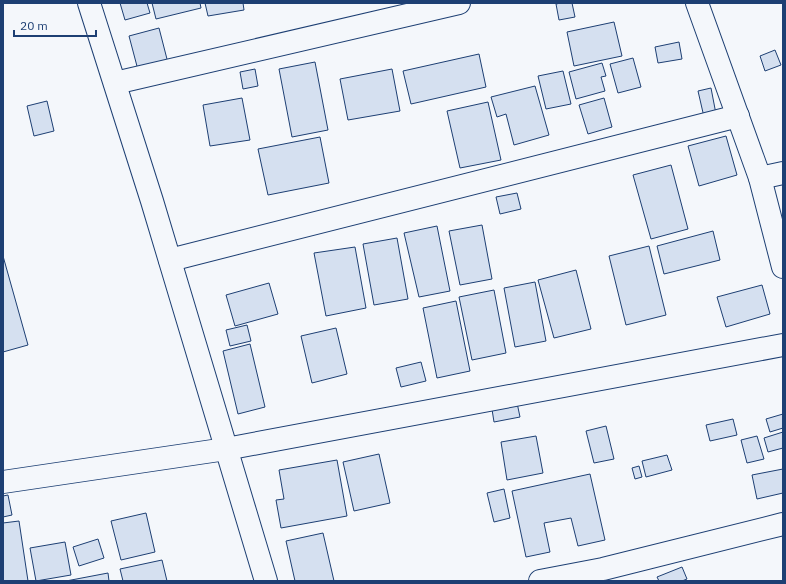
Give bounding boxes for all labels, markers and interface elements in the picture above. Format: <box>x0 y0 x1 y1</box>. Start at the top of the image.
scale bar <box>14 12 96 38</box>
text: 20 m <box>20 18 48 33</box>

